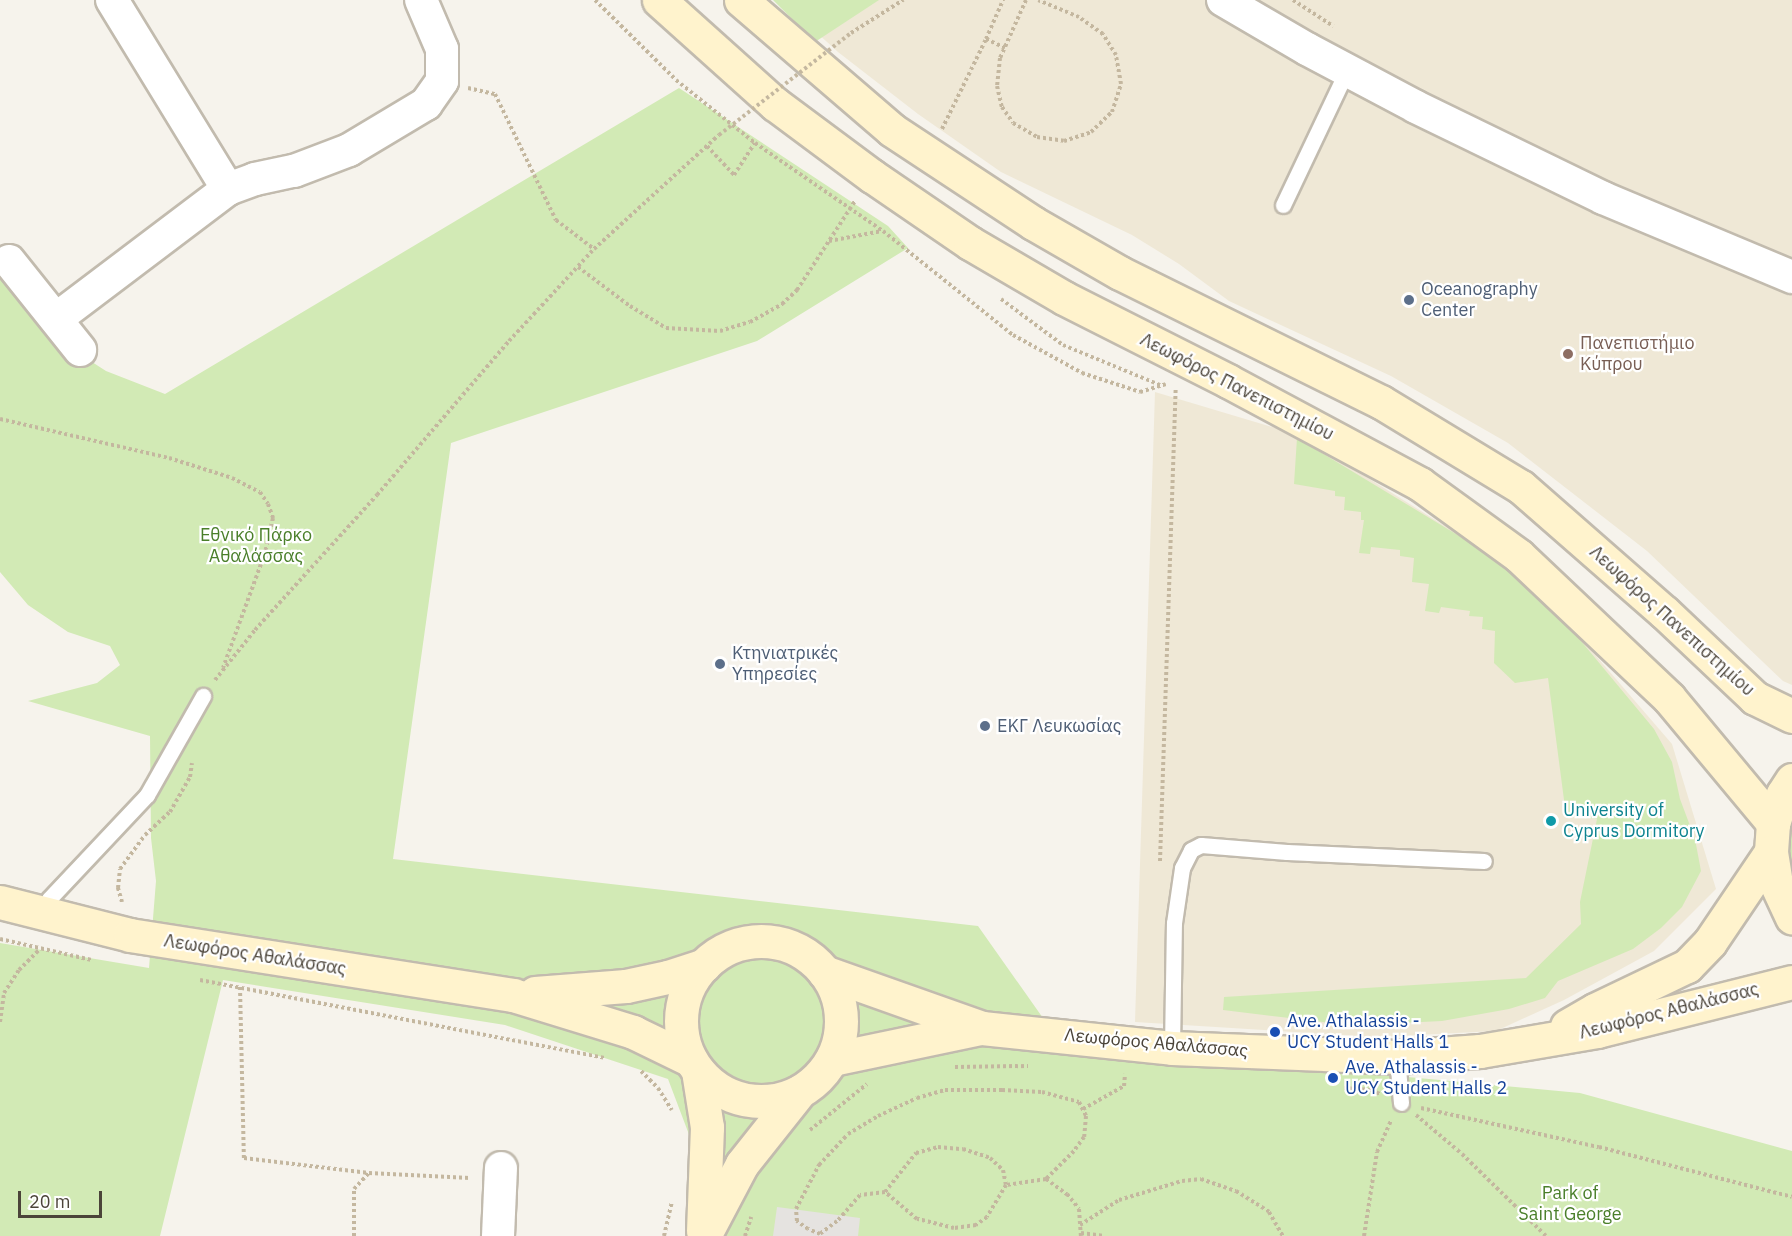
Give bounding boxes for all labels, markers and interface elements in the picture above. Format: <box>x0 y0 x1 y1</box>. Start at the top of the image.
place label: Oceanography Center <box>1421 279 1538 322</box>
marker: Oceanography Center <box>1402 293 1416 307</box>
street label: Λεωφόρος Πανεπιστημίου <box>1137 329 1337 445</box>
place label: Πανεπιστήμιο Κύπρου <box>1580 333 1694 376</box>
marker: Πανεπιστήμιο Κύπρου <box>1561 347 1575 361</box>
park label: Εθνικό Πάρκο Αθαλάσσας <box>200 525 312 568</box>
street label: Λεωφόρος Πανεπιστημίου <box>1585 541 1759 701</box>
place label: Κτηνιατρικές Υπηρεσίες <box>732 643 838 686</box>
marker: Κτηνιατρικές Υπηρεσίες <box>713 657 727 671</box>
place label: ΕΚΓ Λευκωσίας <box>997 715 1121 737</box>
marker: ΕΚΓ Λευκωσίας <box>978 719 992 733</box>
place label: University of Cyprus Dormitory <box>1563 800 1705 842</box>
marker: University of Cyprus Dormitory <box>1544 814 1558 828</box>
street label: Λεωφόρος Αθαλάσσας <box>162 930 348 980</box>
street label: Λεωφόρος Αθαλάσσας <box>1577 978 1761 1044</box>
place label: Ave. Athalassis - UCY Student Halls 1 <box>1287 1011 1449 1054</box>
street label: Λεωφόρος Αθαλάσσας <box>1063 1024 1249 1062</box>
marker: Ave. Athalassis - UCY Student Halls 1 <box>1268 1025 1282 1039</box>
place label: Ave. Athalassis - UCY Student Halls 2 <box>1345 1057 1507 1100</box>
marker: Ave. Athalassis - UCY Student Halls 2 <box>1326 1071 1340 1085</box>
scale bar <box>21 1179 105 1217</box>
park label: Park of Saint George <box>1518 1183 1622 1226</box>
text: 20 m <box>29 1190 71 1213</box>

